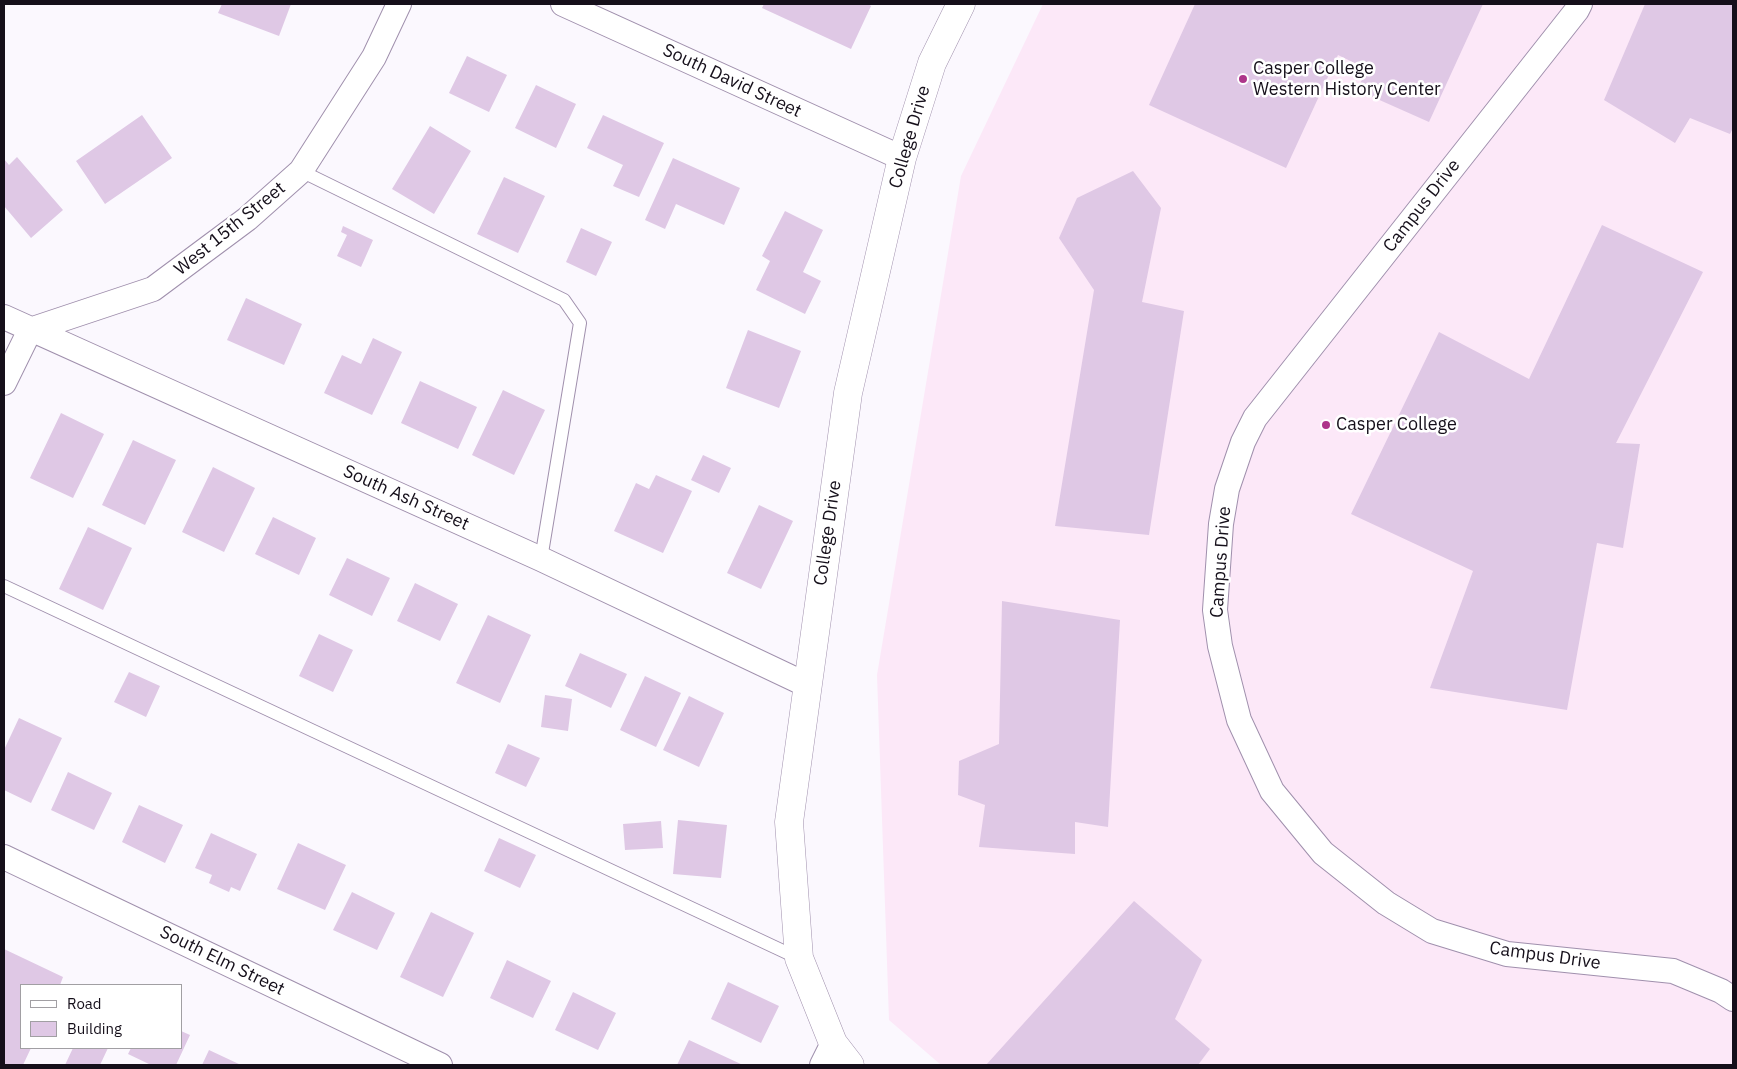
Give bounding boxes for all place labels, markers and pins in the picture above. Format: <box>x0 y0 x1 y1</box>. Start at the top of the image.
place label: Casper College Western History Center <box>1253 58 1441 100</box>
marker: Casper College Western History Center <box>1237 73 1249 85</box>
place label: Casper College <box>1336 414 1457 436</box>
marker: Casper College <box>1320 419 1332 431</box>

